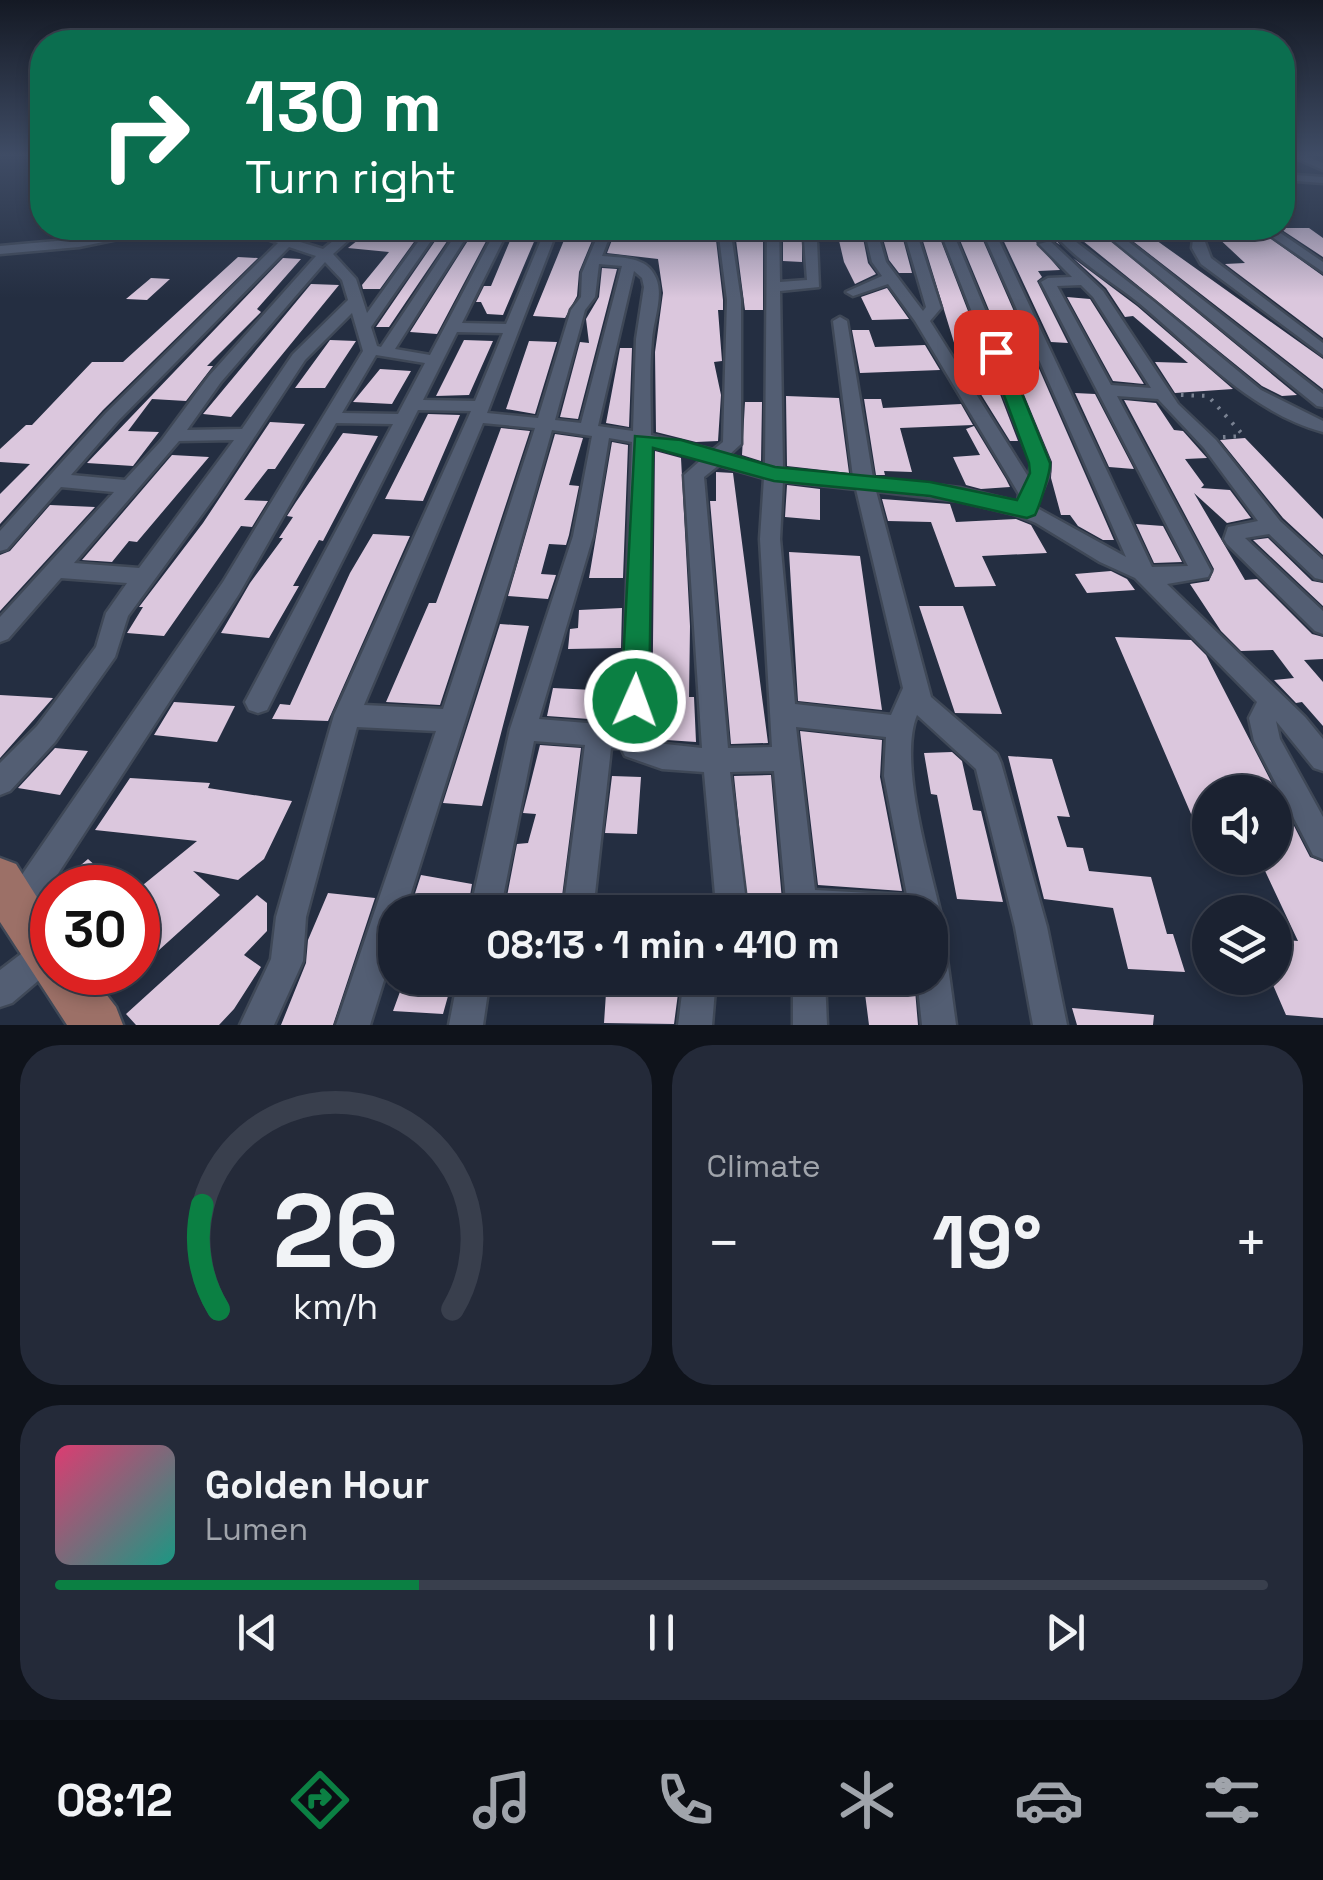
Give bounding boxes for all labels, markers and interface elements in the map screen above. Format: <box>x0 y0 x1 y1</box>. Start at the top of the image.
text: 130 m <box>245 62 442 151</box>
icon: right <box>80 70 210 200</box>
text: Turn right <box>245 149 456 206</box>
pin <box>954 310 1039 395</box>
icon: arrive <box>969 325 1024 380</box>
position arrow <box>583 649 687 753</box>
map controls <box>1192 775 1292 995</box>
button: sound <box>1192 775 1292 875</box>
speed limit sign: 30 <box>30 865 160 995</box>
button: layers <box>1192 895 1292 995</box>
text: 08:13 · 1 min · 410 m <box>486 921 840 969</box>
text: Climate <box>707 1146 821 1186</box>
text: 26 <box>273 1165 399 1297</box>
text: 19° <box>932 1194 1042 1290</box>
text: − <box>707 1208 741 1278</box>
text: + <box>1234 1208 1268 1278</box>
text: km/h <box>293 1284 378 1329</box>
text: Golden Hour <box>205 1461 429 1509</box>
text: Lumen <box>205 1509 308 1549</box>
icon: previous <box>230 1605 285 1660</box>
icon: pause <box>634 1605 689 1660</box>
icon: next <box>1038 1605 1093 1660</box>
icon: directions <box>285 1765 355 1835</box>
icon: music <box>467 1765 537 1835</box>
icon: phone <box>650 1765 720 1835</box>
icon: climate <box>832 1765 902 1835</box>
icon: car <box>1014 1765 1084 1835</box>
icon: filters <box>1197 1765 1267 1835</box>
text: 08:12 <box>56 1772 173 1829</box>

